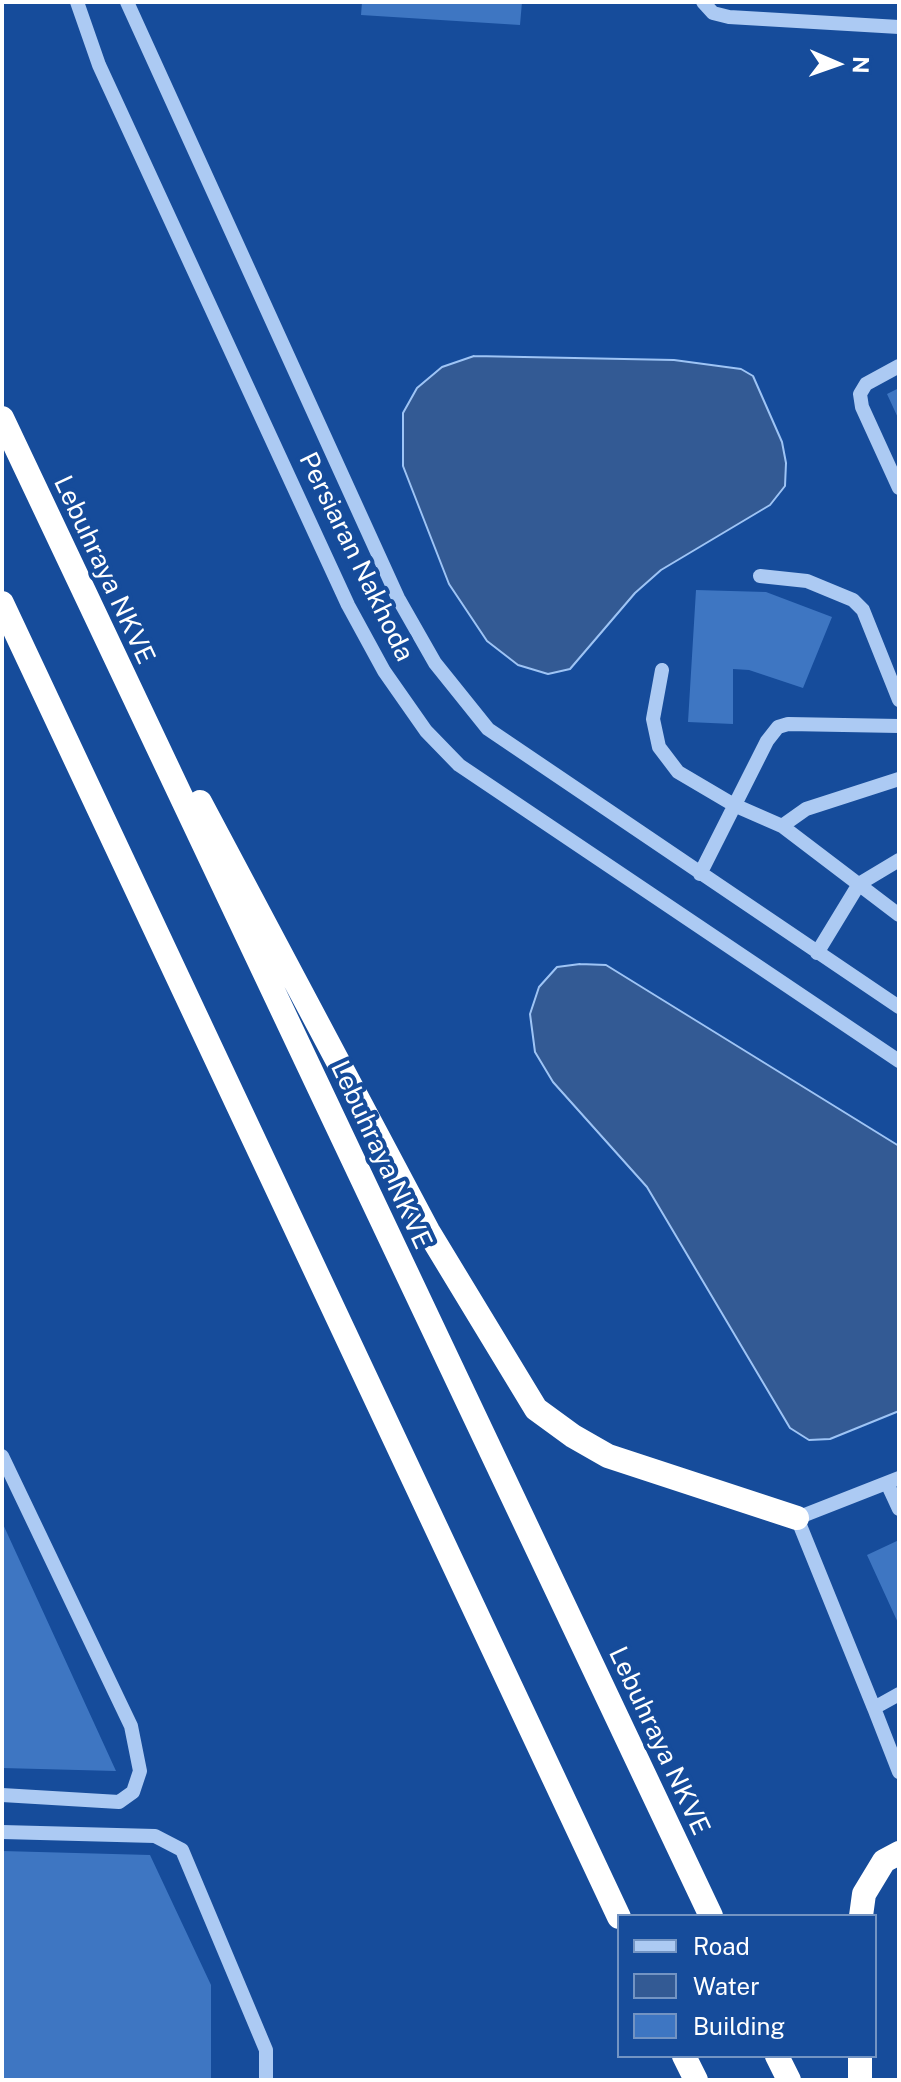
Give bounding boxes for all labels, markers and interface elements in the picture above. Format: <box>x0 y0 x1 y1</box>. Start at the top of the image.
north arrow <box>797 24 877 104</box>
text: N <box>848 56 874 74</box>
street label: Persiaran Nakhoda <box>292 447 420 667</box>
street label: Lebuhraya NKVE <box>47 471 161 669</box>
street label: Lebuhraya NKVE <box>324 1056 438 1254</box>
street label: Lebuhraya NKVE <box>602 1642 716 1840</box>
legend <box>617 1914 877 2058</box>
text: Road <box>693 1932 750 1960</box>
text: Water <box>693 1972 760 2000</box>
text: Building <box>693 2012 785 2040</box>

